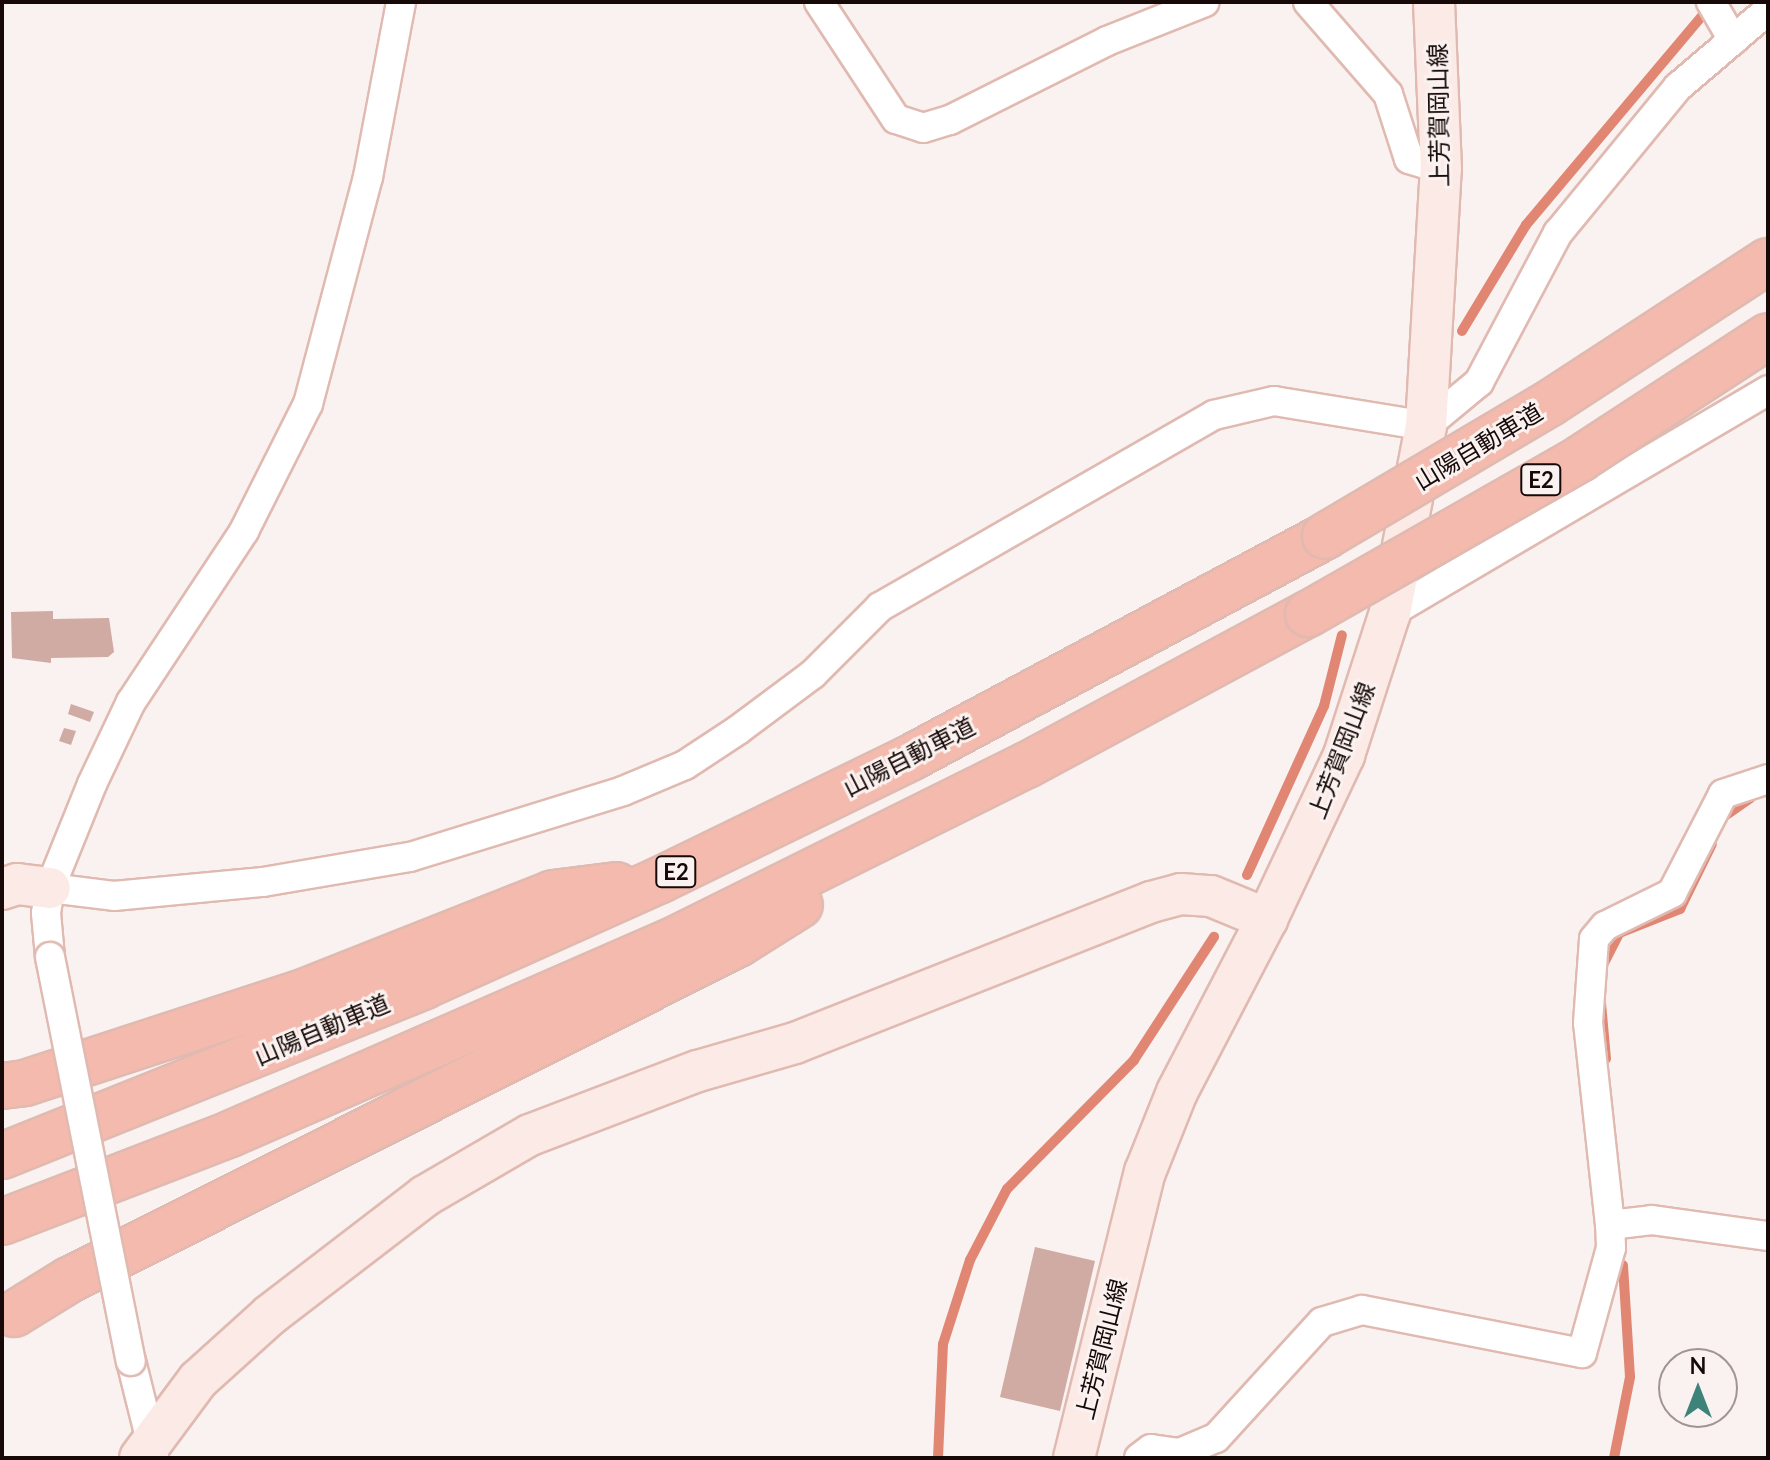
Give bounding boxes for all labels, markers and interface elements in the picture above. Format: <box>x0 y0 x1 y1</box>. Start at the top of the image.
street label: 上芳賀岡山線 <box>1422 43 1454 187</box>
street label: 山陽自動車道 <box>1409 397 1547 495</box>
road number: E2 <box>1519 462 1563 498</box>
street label: 上芳賀岡山線 <box>1302 678 1380 822</box>
street label: 山陽自動車道 <box>838 710 980 802</box>
road number: E2 <box>654 854 698 890</box>
street label: 山陽自動車道 <box>250 988 394 1070</box>
street label: 上芳賀岡山線 <box>1070 1276 1132 1422</box>
north arrow <box>1658 1348 1738 1428</box>
text: N <box>1690 1352 1706 1379</box>

